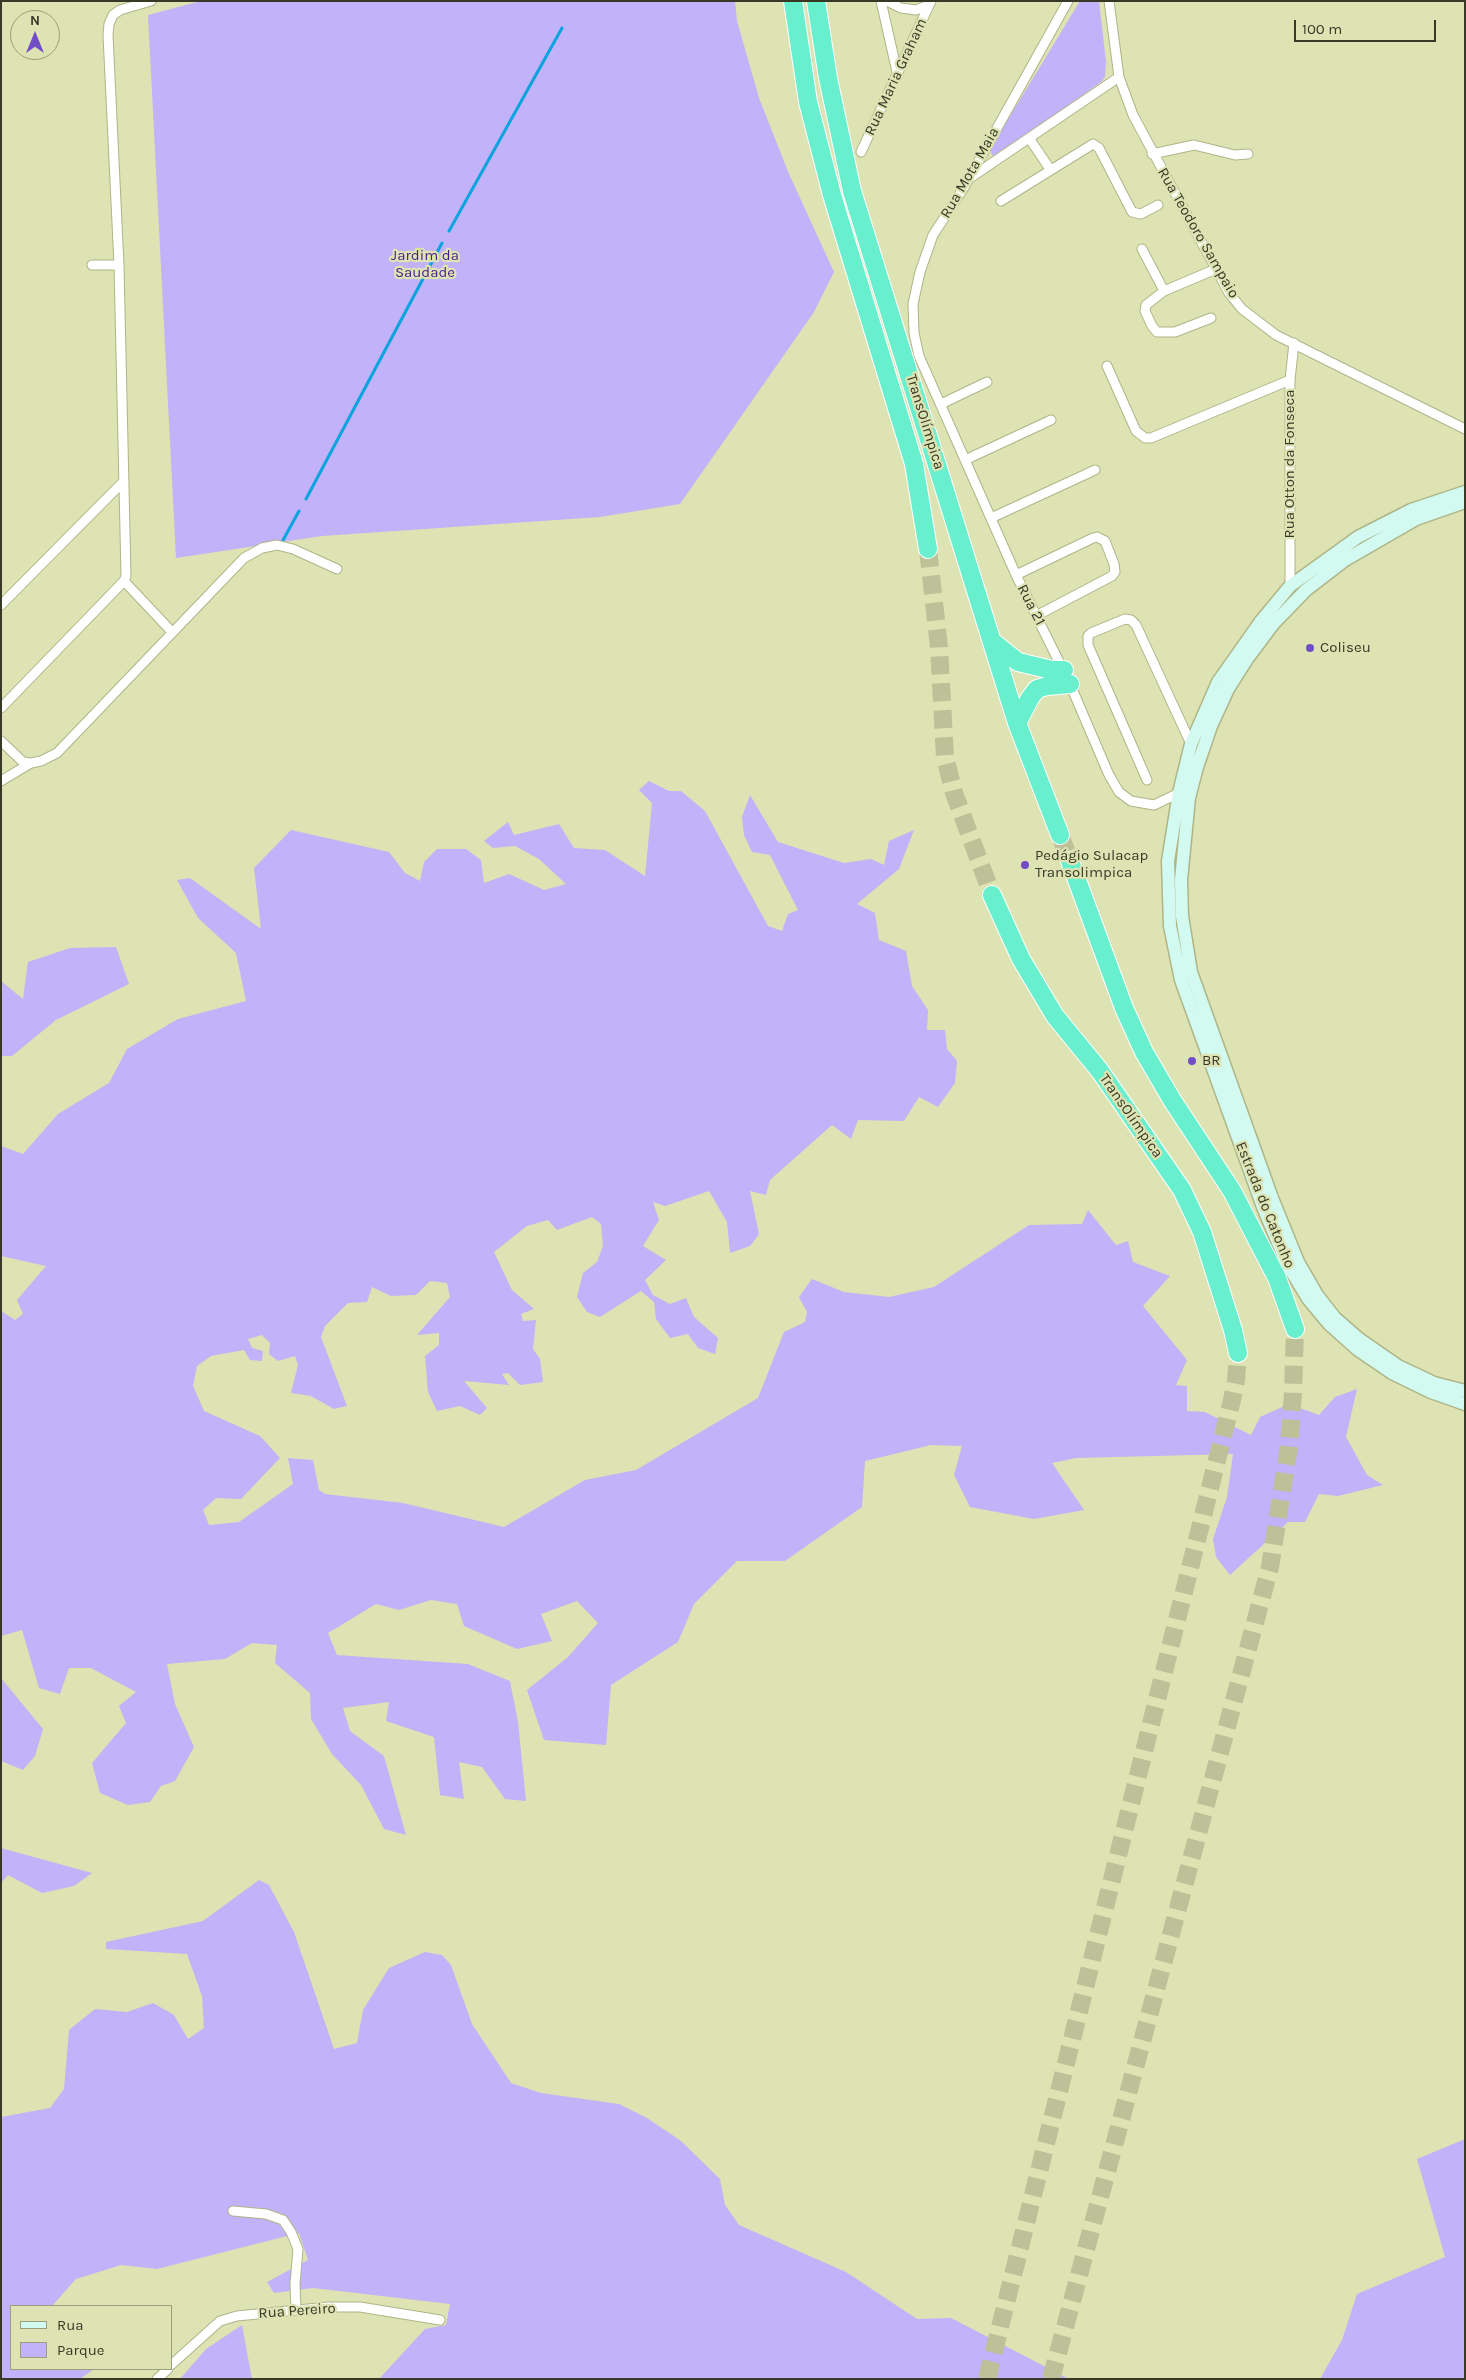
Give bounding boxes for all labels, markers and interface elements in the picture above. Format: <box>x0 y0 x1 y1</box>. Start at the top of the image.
north arrow <box>10 10 60 60</box>
scale bar <box>1296 10 1438 42</box>
text: N <box>30 12 40 29</box>
street label: Rua Maria Graham <box>861 15 931 139</box>
text: 100 m <box>1302 20 1342 38</box>
street label: Rua Mota Maia <box>937 124 1003 222</box>
street label: Rua Teodoro Sampaio <box>1153 165 1243 301</box>
park label: Jardim da Saudade <box>391 247 459 282</box>
street label: TransOlímpica <box>902 372 948 472</box>
street label: Rua Otton da Fonseca <box>1281 390 1299 538</box>
street label: Rua 21 <box>1013 581 1049 629</box>
place label: Coliseu <box>1320 639 1371 657</box>
marker: Coliseu <box>1304 642 1316 654</box>
place label: Pedágio Sulacap Transolimpica <box>1035 847 1148 882</box>
marker: Pedágio Sulacap Transolimpica <box>1019 859 1031 871</box>
place label: BR <box>1202 1052 1221 1070</box>
marker: BR <box>1186 1055 1198 1067</box>
street label: TransOlímpica <box>1095 1070 1167 1162</box>
street label: Estrada do Catonho <box>1231 1139 1299 1271</box>
street label: Rua Pereiro <box>258 2299 336 2323</box>
legend <box>10 2305 172 2370</box>
text: Rua <box>57 2316 84 2334</box>
text: Parque <box>57 2341 105 2359</box>

